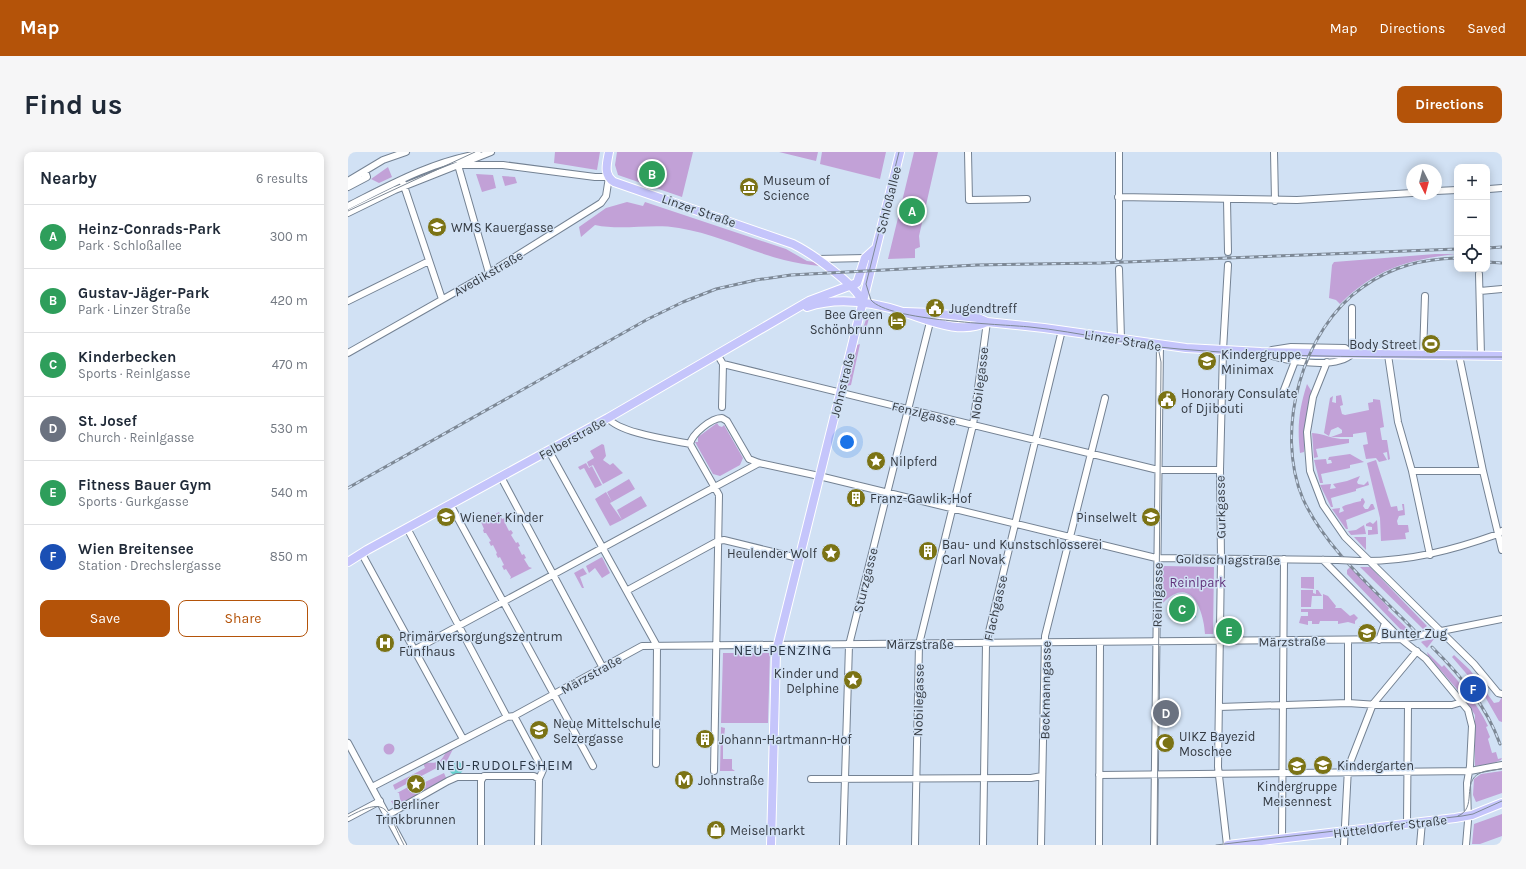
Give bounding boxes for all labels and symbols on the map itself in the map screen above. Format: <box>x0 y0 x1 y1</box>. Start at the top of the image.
pin: B <box>639 159 665 189</box>
north arrow <box>1406 164 1442 200</box>
street label: Schloßallee <box>873 165 904 235</box>
place label: Museum of Science <box>763 173 831 203</box>
museum icon: Museum of Science <box>738 176 760 198</box>
street label: Linzer Straße <box>660 191 738 230</box>
pin: A <box>899 196 925 226</box>
school or university icon: WMS Kauergasse <box>426 216 448 238</box>
place label: WMS Kauergasse <box>451 220 554 235</box>
street label: Avedikstraße <box>451 247 526 299</box>
public building icon: Jugendtreff <box>924 297 946 319</box>
place label: Jugendtreff <box>949 301 1017 316</box>
place label: Bee Green Schönbrunn <box>810 307 883 337</box>
hotel icon: Bee Green Schönbrunn <box>886 310 908 332</box>
street label: Linzer Straße <box>1083 327 1163 354</box>
sports icon: Body Street <box>1420 333 1442 355</box>
place label: Body Street <box>1349 337 1417 352</box>
street label: Nobilegasse <box>968 346 991 420</box>
place label: Kindergruppe Minimax <box>1221 347 1302 377</box>
school or university icon: Kindergruppe Minimax <box>1196 350 1218 372</box>
street label: Johnstraße <box>827 351 858 419</box>
place label: Honorary Consulate of Djibouti <box>1181 386 1298 416</box>
public building icon: Honorary Consulate of Djibouti <box>1156 389 1178 411</box>
street label: Fenzlgasse <box>890 398 958 429</box>
street label: Felberstraße <box>536 414 609 463</box>
your location <box>837 432 857 452</box>
place icon: Nilpferd <box>865 450 887 472</box>
place label: Nilpferd <box>890 454 938 469</box>
street label: Gurkgasse <box>1212 475 1229 539</box>
building icon: Franz-Gawlik-Hof <box>845 487 867 509</box>
place label: Franz-Gawlik-Hof <box>870 491 972 506</box>
school or university icon: Wiener Kinder <box>435 506 457 528</box>
school or university icon: Pinselwelt <box>1140 506 1162 528</box>
place label: Wiener Kinder <box>460 510 543 525</box>
place label: Pinselwelt <box>1076 510 1137 525</box>
place label: Bau- und Kunstschlosserei Carl Novak <box>942 537 1102 567</box>
building icon: Bau- und Kunstschlosserei Carl Novak <box>917 540 939 562</box>
place icon: Heulender Wolf <box>820 542 842 564</box>
place label: Heulender Wolf <box>727 546 818 561</box>
street label: Sturzgasse <box>850 546 881 614</box>
street label: Goldschlagstraße <box>1176 551 1281 568</box>
street label: Reinlgasse <box>1149 562 1166 628</box>
street label: Flachgasse <box>981 573 1010 642</box>
park label: Reinlpark <box>1170 575 1226 590</box>
pin: C <box>1169 594 1195 624</box>
pin: E <box>1216 616 1242 646</box>
school or university icon: Bunter Zug <box>1356 622 1378 644</box>
place label: Bunter Zug <box>1381 626 1448 641</box>
place label: Primärversorgungszentrum Fünfhaus <box>399 629 563 659</box>
hospital icon: Primärversorgungszentrum Fünfhaus <box>374 632 396 654</box>
street label: Märzstraße <box>1258 633 1326 650</box>
street label: Märzstraße <box>886 637 954 652</box>
street label: Beckmanngasse <box>1037 640 1054 739</box>
district label: NEU-PENZING <box>734 642 832 659</box>
street label: Märzstraße <box>558 651 625 697</box>
street label: Nobilegasse <box>910 663 927 737</box>
place label: Kinder und Delphine <box>774 666 839 696</box>
place icon: Kinder und Delphine <box>842 669 864 691</box>
pin: F <box>1460 674 1486 704</box>
pin: D <box>1153 698 1179 728</box>
place label: Neue Mittelschule Selzergasse <box>553 716 661 746</box>
school or university icon: Neue Mittelschule Selzergasse <box>528 719 550 741</box>
building icon: Johann-Hartmann-Hof <box>694 728 716 750</box>
place label: UIKZ Bayezid Moschee <box>1179 729 1256 759</box>
place label: Johann-Hartmann-Hof <box>719 732 852 747</box>
mosque icon: UIKZ Bayezid Moschee <box>1154 732 1176 754</box>
school or university icon: Kindergarten <box>1312 754 1334 776</box>
school or university icon: Kindergruppe Meisennest <box>1286 755 1308 777</box>
district label: NEU-RUDOLFSHEIM <box>436 757 574 774</box>
place label: Kindergarten <box>1337 758 1414 773</box>
metro station icon: Johnstraße <box>673 769 695 791</box>
place icon: Berliner Trinkbrunnen <box>405 773 427 795</box>
place label: Johnstraße <box>698 773 765 788</box>
place label: Kindergruppe Meisennest <box>1257 779 1337 809</box>
place label: Berliner Trinkbrunnen <box>376 797 456 827</box>
street label: Hütteldorfer Straße <box>1332 812 1448 841</box>
shop icon: Meiselmarkt <box>705 819 727 841</box>
place label: Meiselmarkt <box>730 823 805 838</box>

